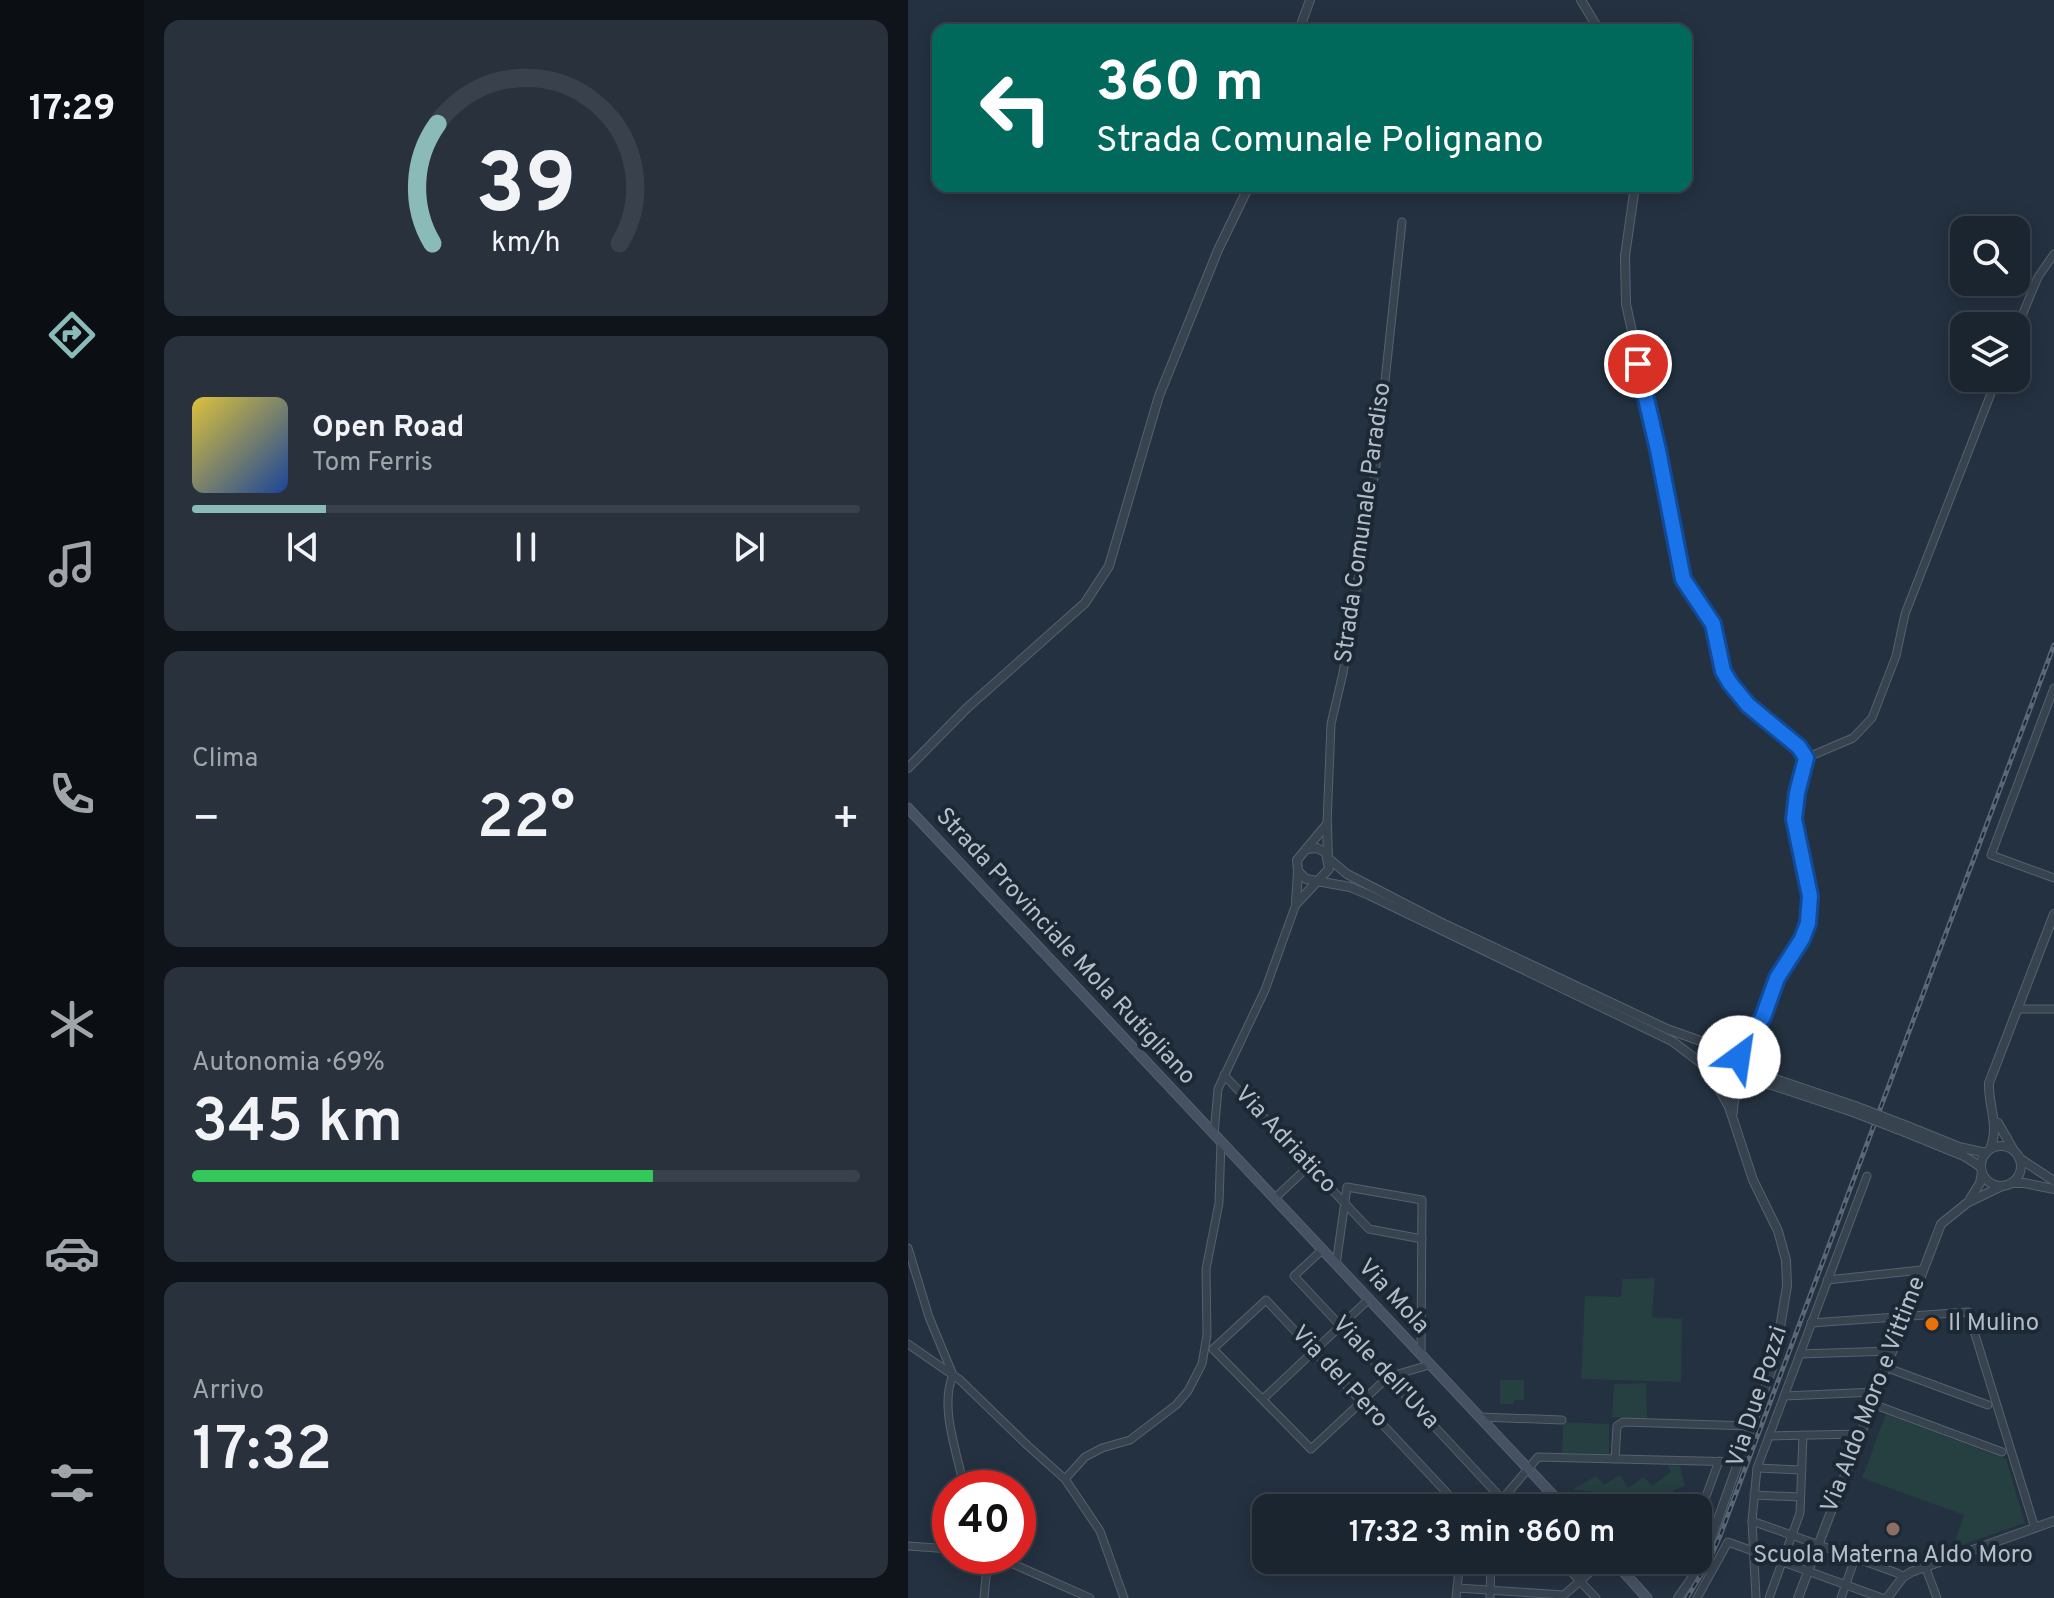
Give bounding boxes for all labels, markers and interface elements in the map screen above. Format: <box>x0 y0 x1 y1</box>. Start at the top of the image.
text: 360 m <box>1096 50 1264 120</box>
icon: left <box>964 56 1068 160</box>
text: 17:29 <box>29 87 115 133</box>
text: Strada Comunale Polignano <box>1096 119 1544 165</box>
text: 39 <box>476 136 576 241</box>
map controls <box>1950 216 2030 392</box>
button: search <box>1950 216 2030 296</box>
text: km/h <box>491 226 561 262</box>
icon: directions <box>44 307 100 363</box>
button: layers <box>1950 312 2030 392</box>
pin <box>1604 330 1672 398</box>
icon: arrive <box>1616 342 1660 386</box>
street label: Strada Comunale Paradiso <box>1329 381 1399 665</box>
text: Open Road <box>312 410 464 447</box>
text: Tom Ferris <box>312 447 433 480</box>
icon: previous <box>281 525 325 569</box>
icon: pause <box>504 525 548 569</box>
icon: next <box>727 525 771 569</box>
icon: music <box>44 536 100 592</box>
text: Clima <box>192 743 258 776</box>
icon: phone <box>44 766 100 822</box>
text: 22° <box>477 783 575 859</box>
text: − <box>192 793 220 849</box>
text: + <box>832 793 860 849</box>
street label: Strada Provinciale Mola Rutigliano <box>929 802 1201 1092</box>
icon: climate <box>44 996 100 1052</box>
position arrow <box>1697 1015 1781 1099</box>
text: Autonomia · 69% <box>192 1047 385 1080</box>
street label: Via Adriatico <box>1227 1080 1343 1200</box>
text: 345 km <box>192 1087 403 1163</box>
icon: car <box>44 1225 100 1281</box>
street label: Via Mola <box>1351 1253 1435 1341</box>
street label: Via Aldo Moro e Vittime <box>1815 1273 1933 1517</box>
place label: Il Mulino <box>1948 1309 2039 1339</box>
street label: Viale dell'Uva <box>1325 1310 1445 1436</box>
marker: Il Mulino <box>1923 1315 1941 1333</box>
street label: Via del Pero <box>1284 1320 1394 1434</box>
street label: Via Due Pozzi <box>1721 1322 1795 1472</box>
text: Arrivo <box>192 1375 264 1408</box>
text: 17:32 <box>192 1415 332 1491</box>
icon: filters <box>44 1455 100 1511</box>
speed limit sign: 40 <box>932 1470 1036 1574</box>
text: 17:32 · 3 min · 860 m <box>1349 1515 1615 1552</box>
marker: Scuola Materna Aldo Moro <box>1884 1520 1902 1538</box>
place label: Scuola Materna Aldo Moro <box>1753 1541 2033 1571</box>

